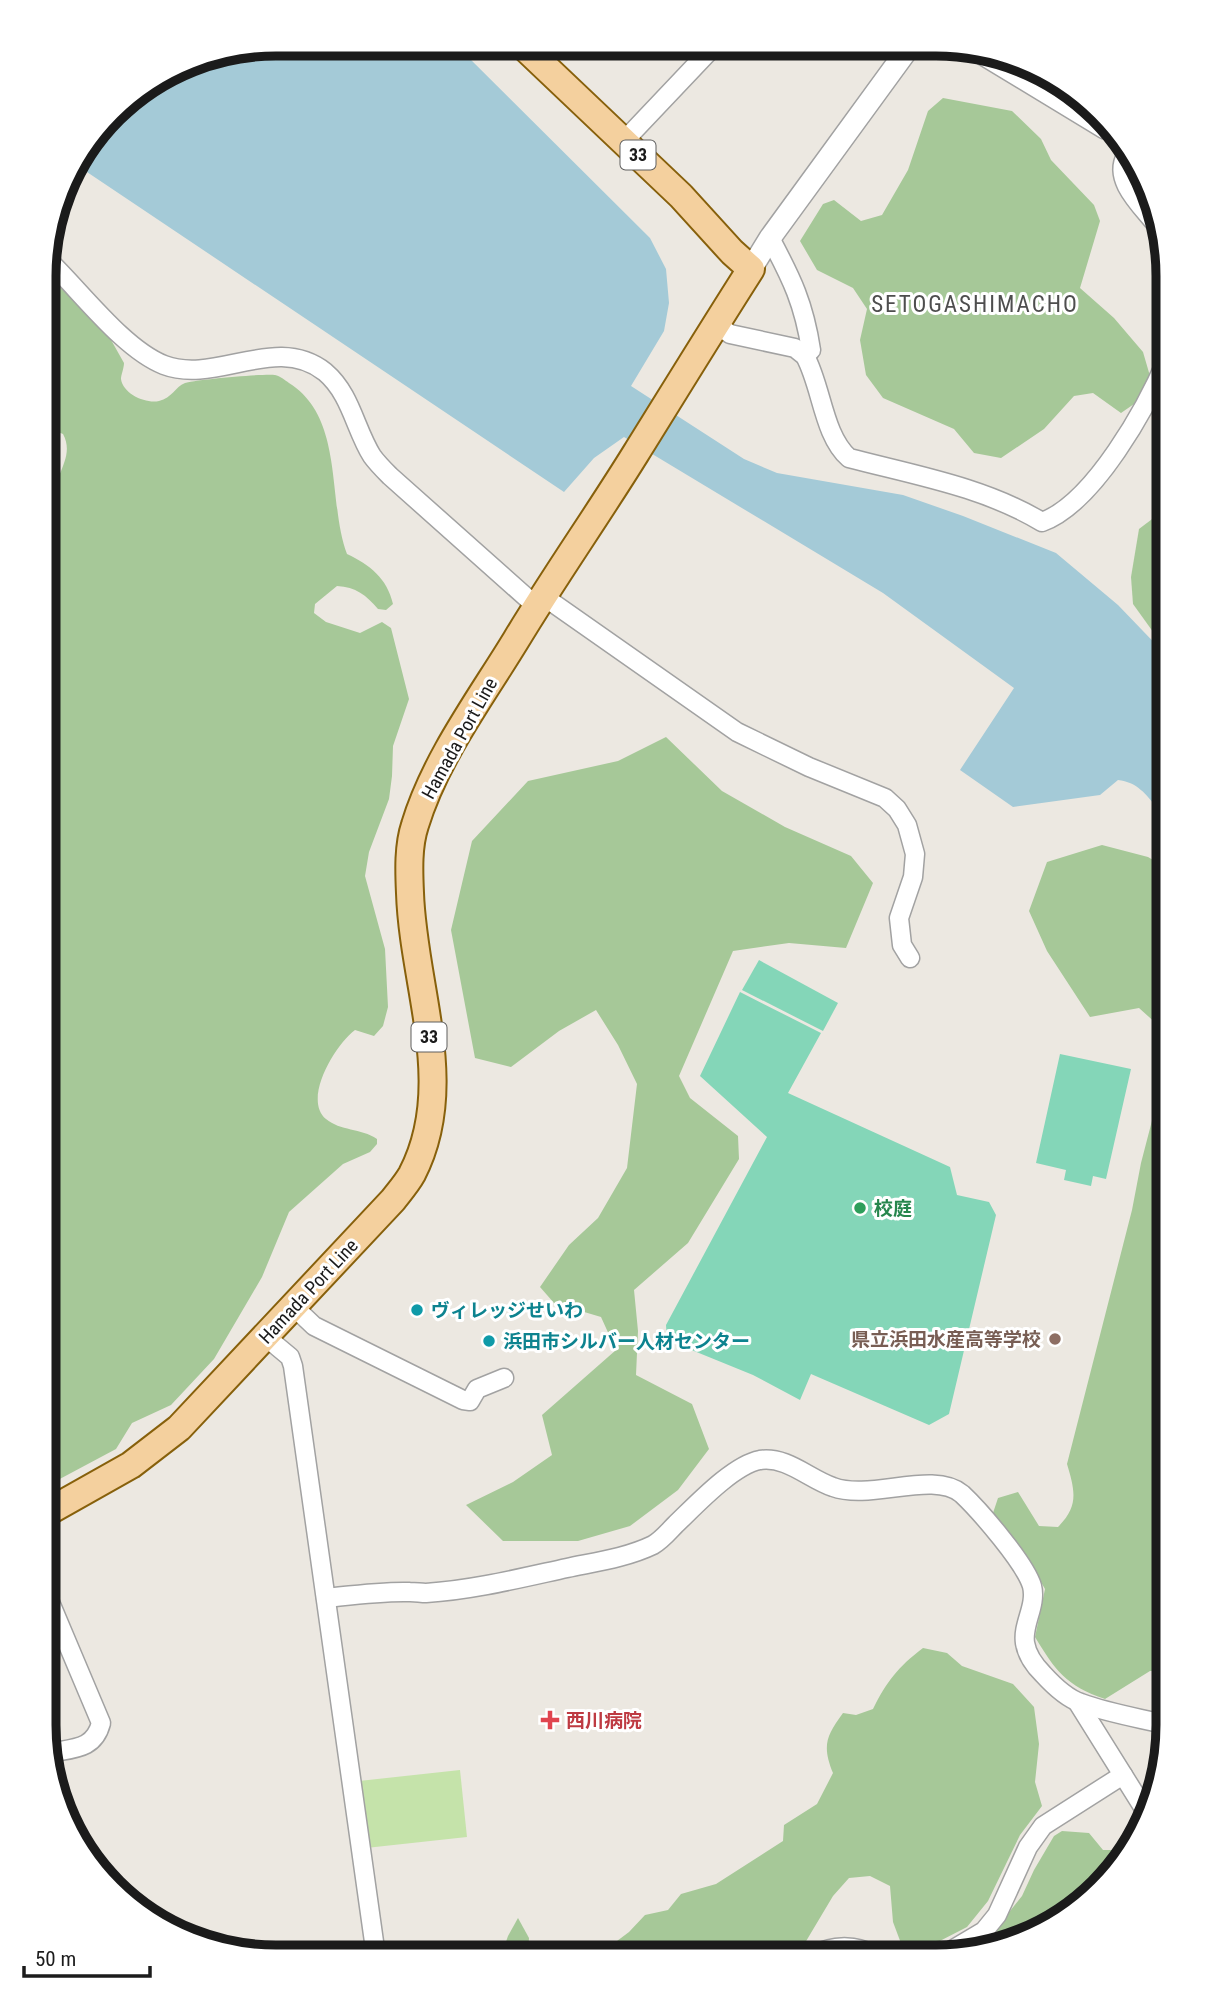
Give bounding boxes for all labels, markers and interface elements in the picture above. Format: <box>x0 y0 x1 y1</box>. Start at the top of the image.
road number: 33 <box>620 140 656 170</box>
district label: SETOGASHIMACHO <box>871 291 1079 318</box>
street label: Hamada Port Line <box>417 674 502 803</box>
road number: 33 <box>412 1022 446 1052</box>
place label: 校庭 <box>874 1197 912 1220</box>
marker: 校庭 <box>852 1200 868 1216</box>
street label: Hamada Port Line <box>254 1234 363 1349</box>
place label: ヴィレッジせいわ <box>431 1299 583 1322</box>
marker: ヴィレッジせいわ <box>409 1302 425 1318</box>
place label: 県立浜田水産高等学校 <box>851 1328 1041 1351</box>
place label: 浜田市シルバー人材センター <box>503 1330 750 1353</box>
marker: 県立浜田水産高等学校 <box>1047 1331 1063 1347</box>
marker: 浜田市シルバー人材センター <box>481 1333 497 1349</box>
place label: 西川病院 <box>566 1709 642 1732</box>
marker: 西川病院 <box>540 1710 560 1730</box>
scale bar <box>24 1934 150 1978</box>
text: 50 m <box>35 1947 76 1971</box>

